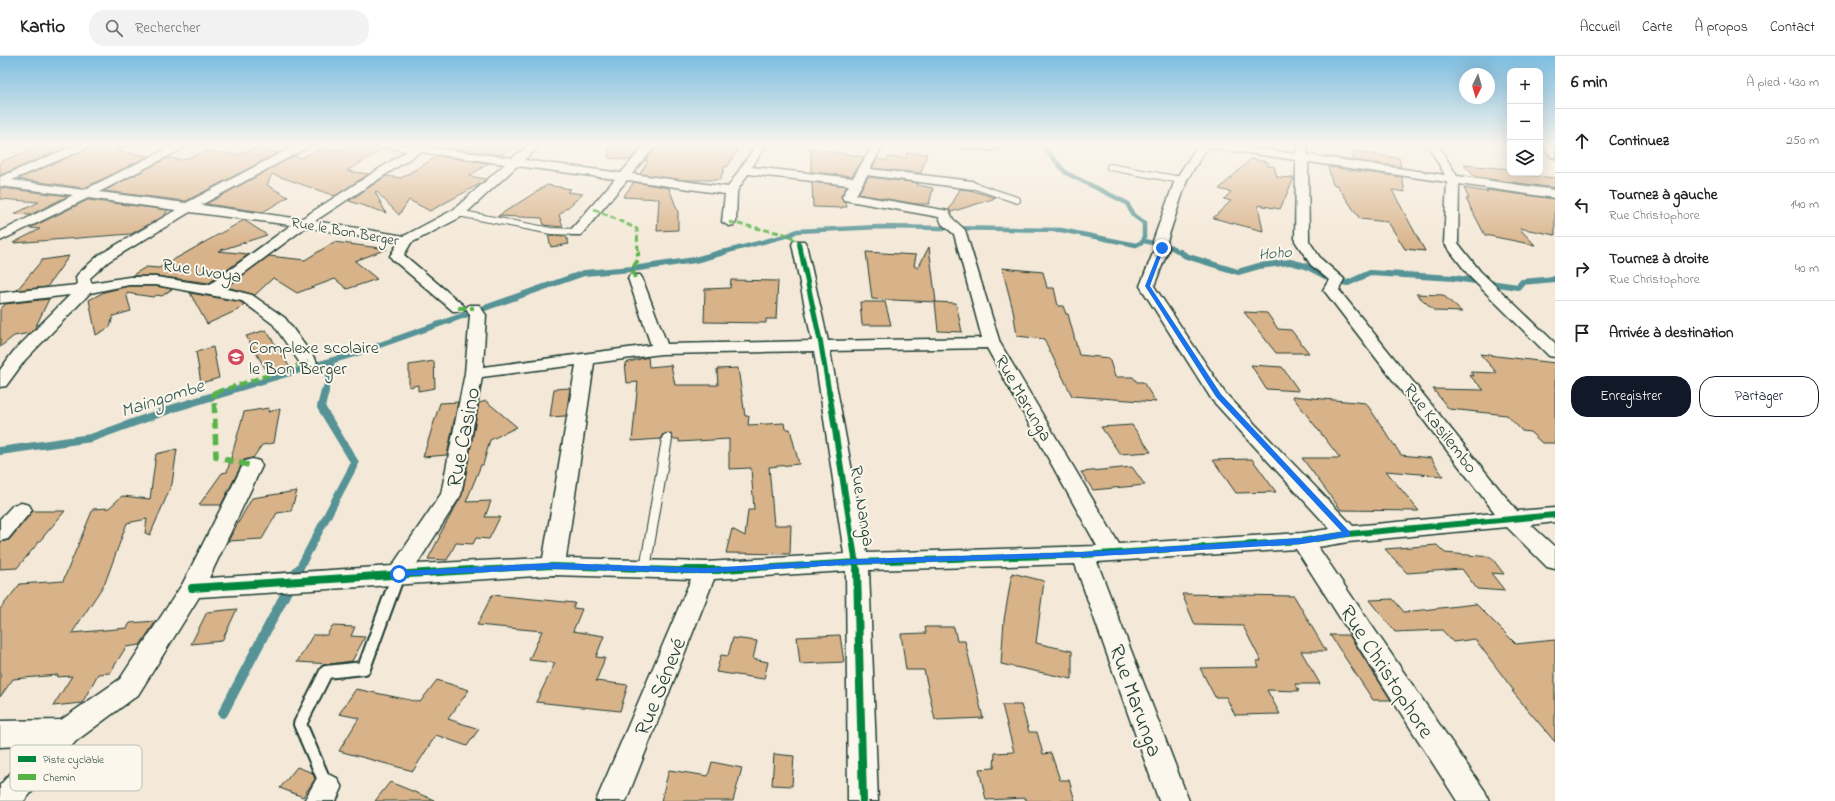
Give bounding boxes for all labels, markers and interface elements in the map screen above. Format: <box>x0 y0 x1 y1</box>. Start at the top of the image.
search box <box>89 10 369 46</box>
text: Kartio <box>20 14 65 41</box>
icon: search <box>103 17 125 39</box>
text: Rechercher <box>135 17 200 39</box>
text: Accueil <box>1580 17 1620 38</box>
text: Carte <box>1642 17 1673 38</box>
text: À propos <box>1695 17 1748 38</box>
text: Contact <box>1770 17 1815 38</box>
north arrow <box>1459 68 1495 104</box>
map controls <box>1507 68 1543 176</box>
button: + <box>1507 68 1543 104</box>
text: 6 min <box>1571 70 1607 95</box>
text: À pied · 430 m <box>1746 73 1819 92</box>
button: − <box>1507 104 1543 140</box>
icon: ahead <box>1571 130 1593 152</box>
text: Continuez <box>1609 130 1669 152</box>
text: 250 m <box>1786 131 1819 150</box>
button: layers <box>1507 140 1543 176</box>
text: Tournez à gauche <box>1609 184 1717 206</box>
icon: left <box>1571 194 1593 216</box>
text: 140 m <box>1791 195 1819 214</box>
text: Rue Christophore <box>1609 206 1700 225</box>
street label: Rue le Bon Berger <box>289 212 401 253</box>
route end <box>1153 239 1171 257</box>
water label: Hoho <box>1258 241 1293 267</box>
text: Tournez à droite <box>1609 248 1709 270</box>
street label: Rue Uvoya <box>160 253 243 291</box>
icon: right <box>1571 258 1593 280</box>
text: 40 m <box>1795 259 1819 278</box>
text: Rue Christophore <box>1609 270 1700 289</box>
icon: arrive <box>1571 322 1593 344</box>
text: Arrivée à destination <box>1609 322 1734 344</box>
place label: Complexe scolaire le Bon Berger <box>249 336 380 384</box>
school or university icon: Complexe scolaire le Bon Berger <box>226 347 246 367</box>
street label: Rue Marunga <box>986 351 1058 448</box>
water label: Maingombe <box>118 373 210 427</box>
button: Enregistrer <box>1571 376 1691 417</box>
button: Partager <box>1699 376 1819 417</box>
street label: Rue Kasilembo <box>1396 379 1483 480</box>
street label: Rue Casino <box>440 385 490 490</box>
street label: Rue Nanga <box>841 464 880 549</box>
route start <box>390 565 408 583</box>
street label: Rue Christophore <box>1330 600 1441 746</box>
street label: Rue Sénevé <box>628 633 696 741</box>
street label: Rue Marunga <box>1098 640 1169 762</box>
legend <box>10 745 142 791</box>
text: Piste cyclable <box>43 752 104 769</box>
text: Chemin <box>43 770 75 786</box>

